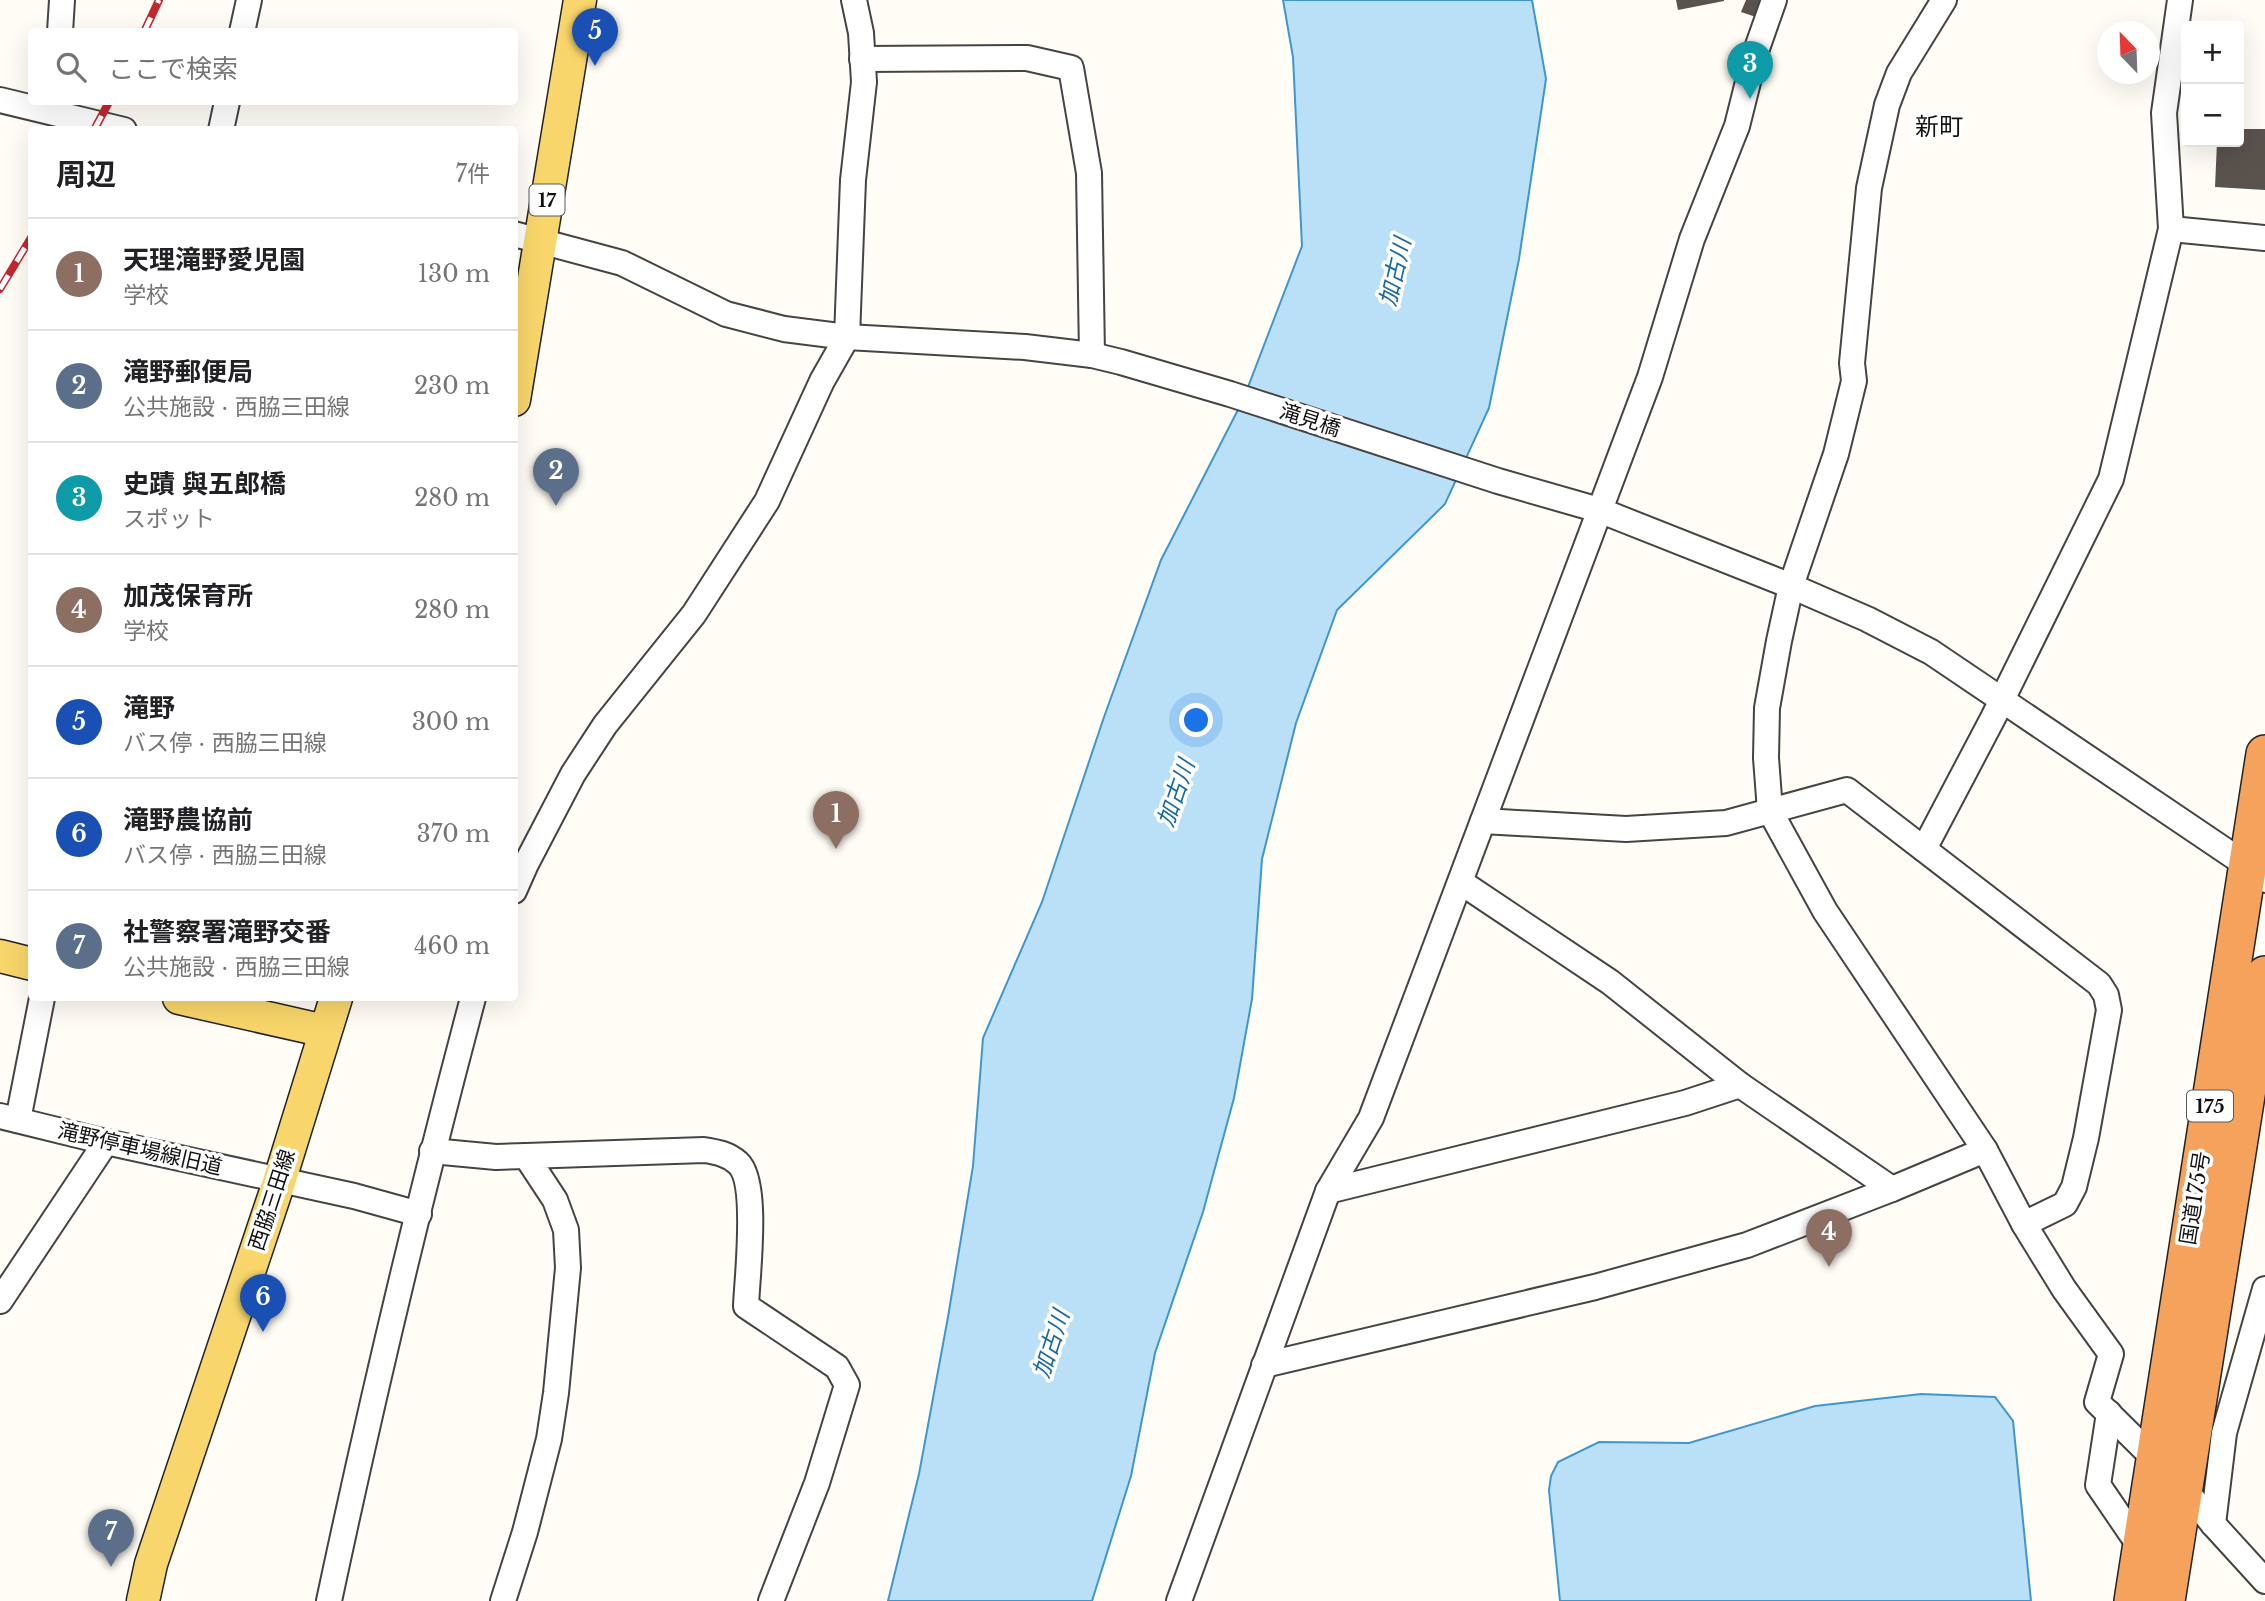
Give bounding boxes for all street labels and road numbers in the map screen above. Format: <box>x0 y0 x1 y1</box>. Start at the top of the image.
road number: 17 <box>530 184 564 216</box>
street label: 滝見橋 <box>1276 398 1344 442</box>
road number: 175 <box>2187 1090 2233 1122</box>
street label: 滝野停車場線旧道 <box>55 1117 225 1181</box>
street label: 西脇三田線 <box>243 1146 301 1254</box>
street label: 国道175号 <box>2175 1149 2215 1247</box>

